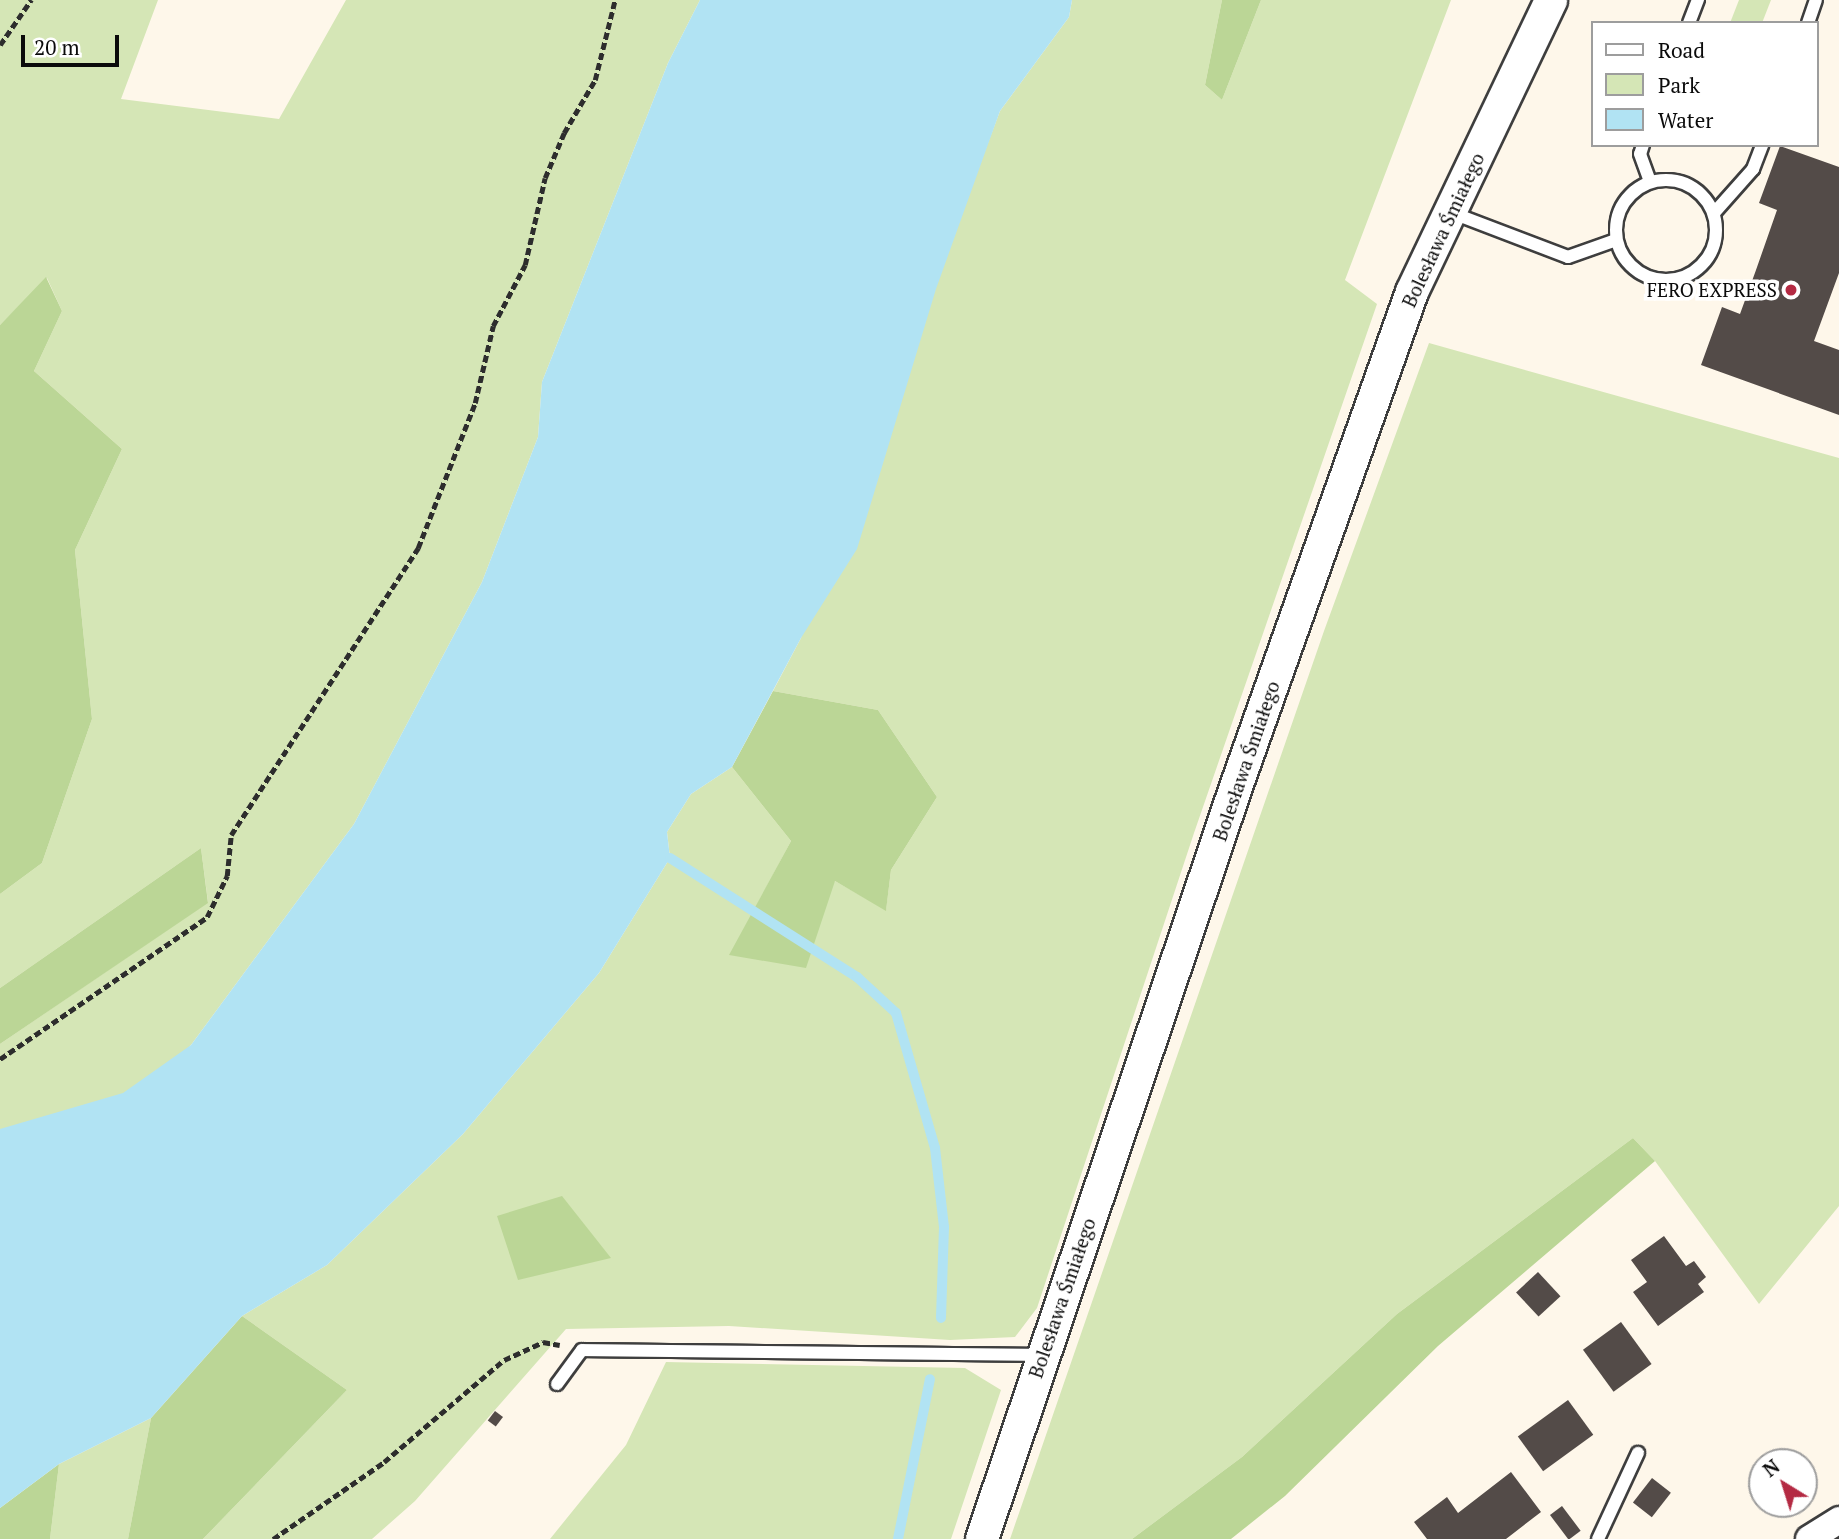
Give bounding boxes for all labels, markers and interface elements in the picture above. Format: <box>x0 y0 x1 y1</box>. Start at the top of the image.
scale bar <box>24 21 122 65</box>
legend <box>1590 21 1818 147</box>
text: 20 m <box>34 33 80 61</box>
text: Road <box>1658 36 1705 64</box>
text: Park <box>1658 71 1700 99</box>
text: Water <box>1658 106 1713 134</box>
street label: Bolesława Śmiałego <box>1397 149 1489 311</box>
place label: FERO EXPRESS <box>1647 279 1777 301</box>
marker: FERO EXPRESS <box>1783 282 1799 298</box>
street label: Bolesława Śmiałego <box>1208 678 1284 844</box>
street label: Bolesława Śmiałego <box>1024 1215 1100 1381</box>
north arrow <box>1748 1448 1818 1518</box>
text: N <box>1758 1453 1784 1482</box>

